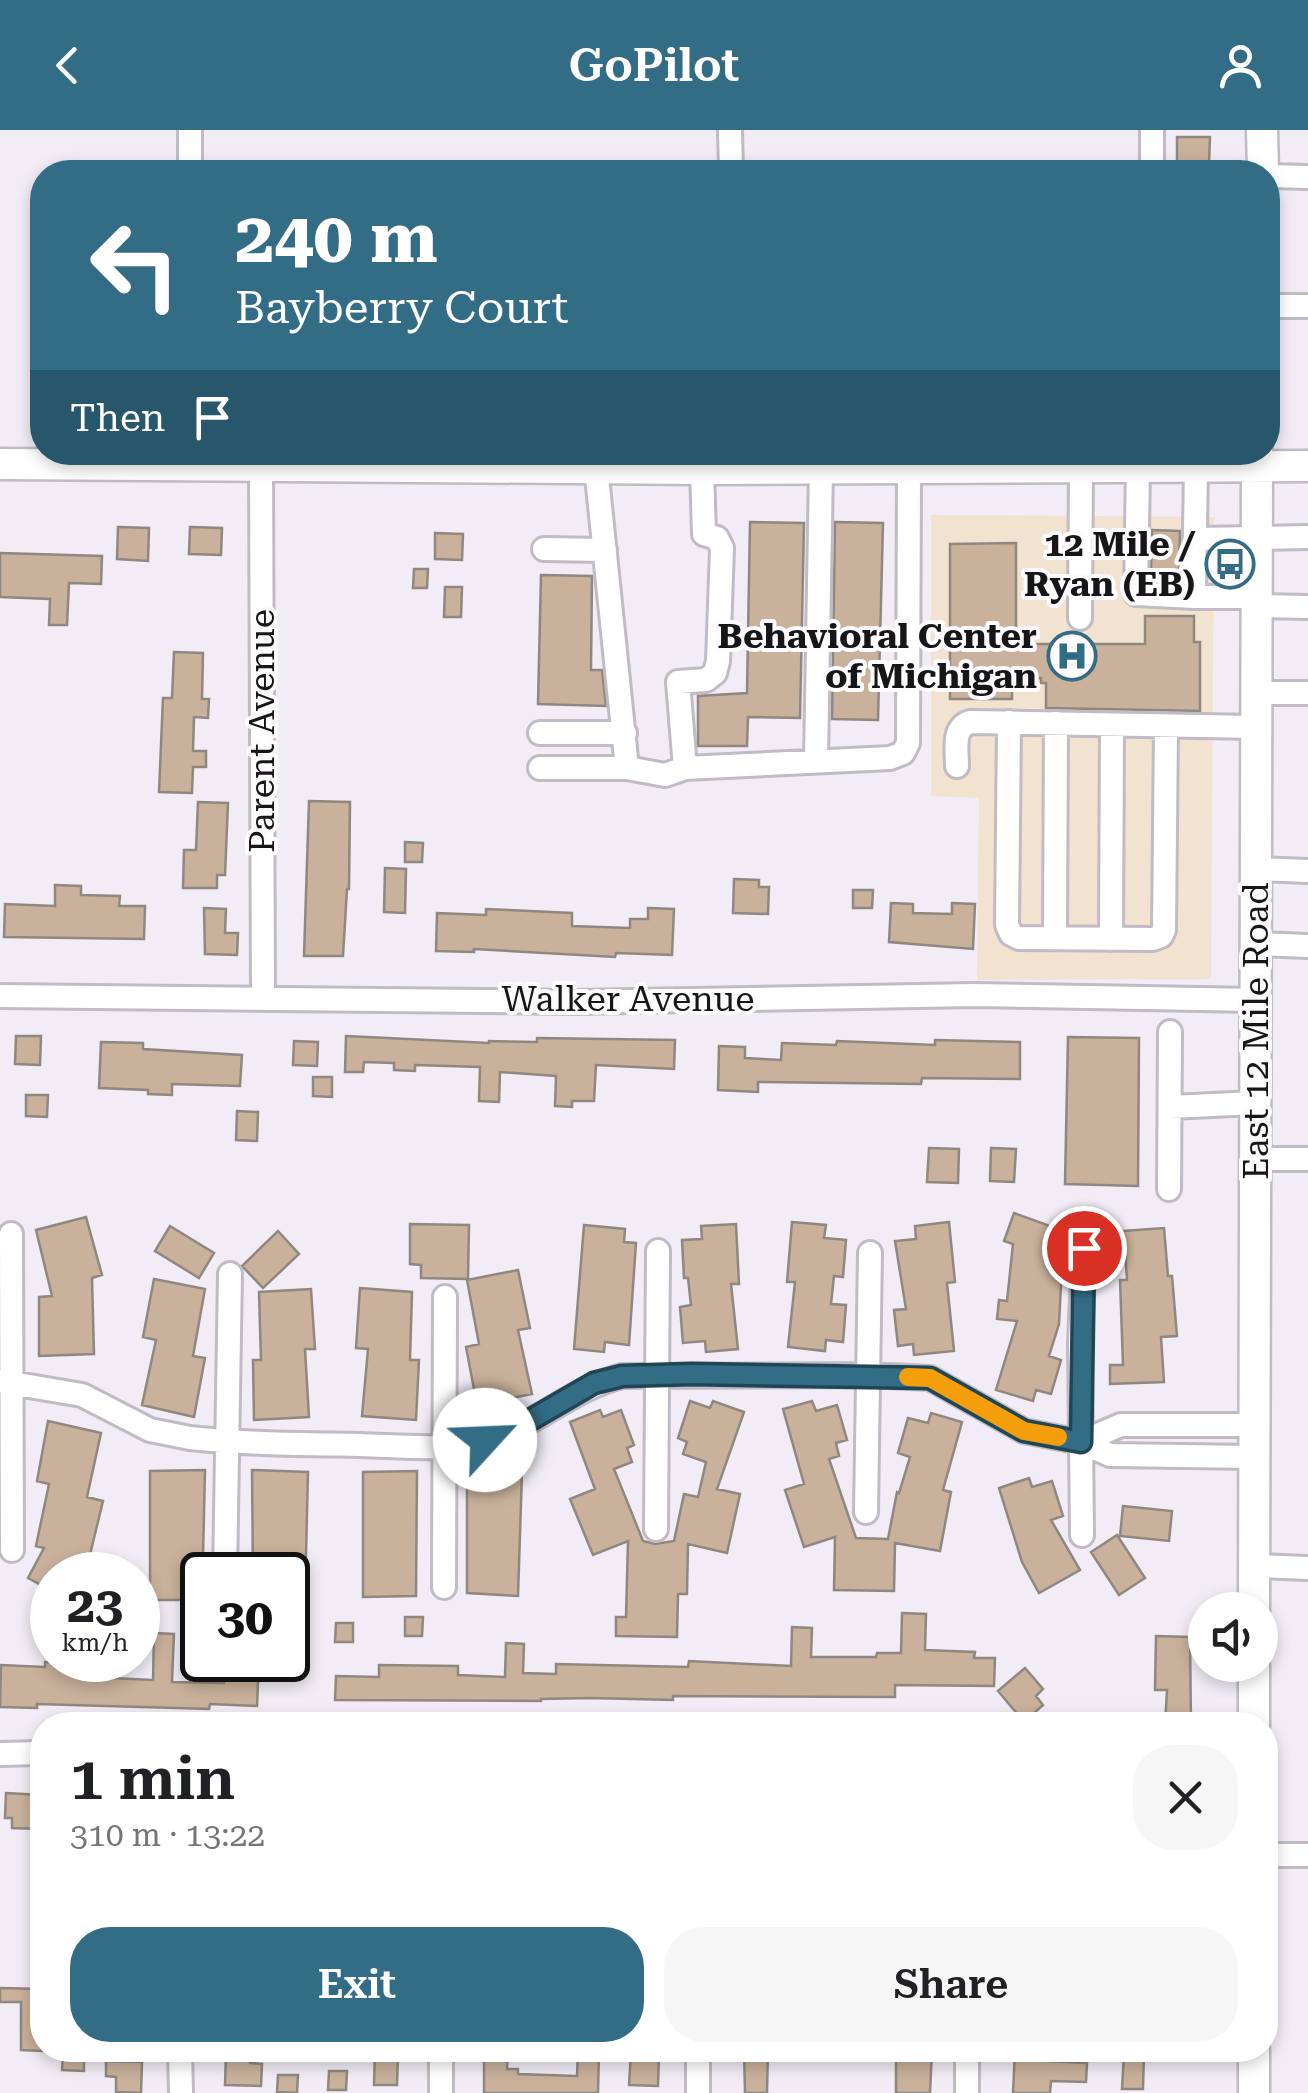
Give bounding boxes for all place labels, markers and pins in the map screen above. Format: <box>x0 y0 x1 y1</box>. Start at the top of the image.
place label: 12 Mile / Ryan (EB) <box>1024 524 1196 605</box>
bus stop icon: 12 Mile / Ryan (EB) <box>1204 538 1256 590</box>
place label: Behavioral Center of Michigan <box>717 616 1037 697</box>
hospital icon: Behavioral Center of Michigan <box>1046 630 1098 682</box>
pin <box>1042 1206 1127 1291</box>

